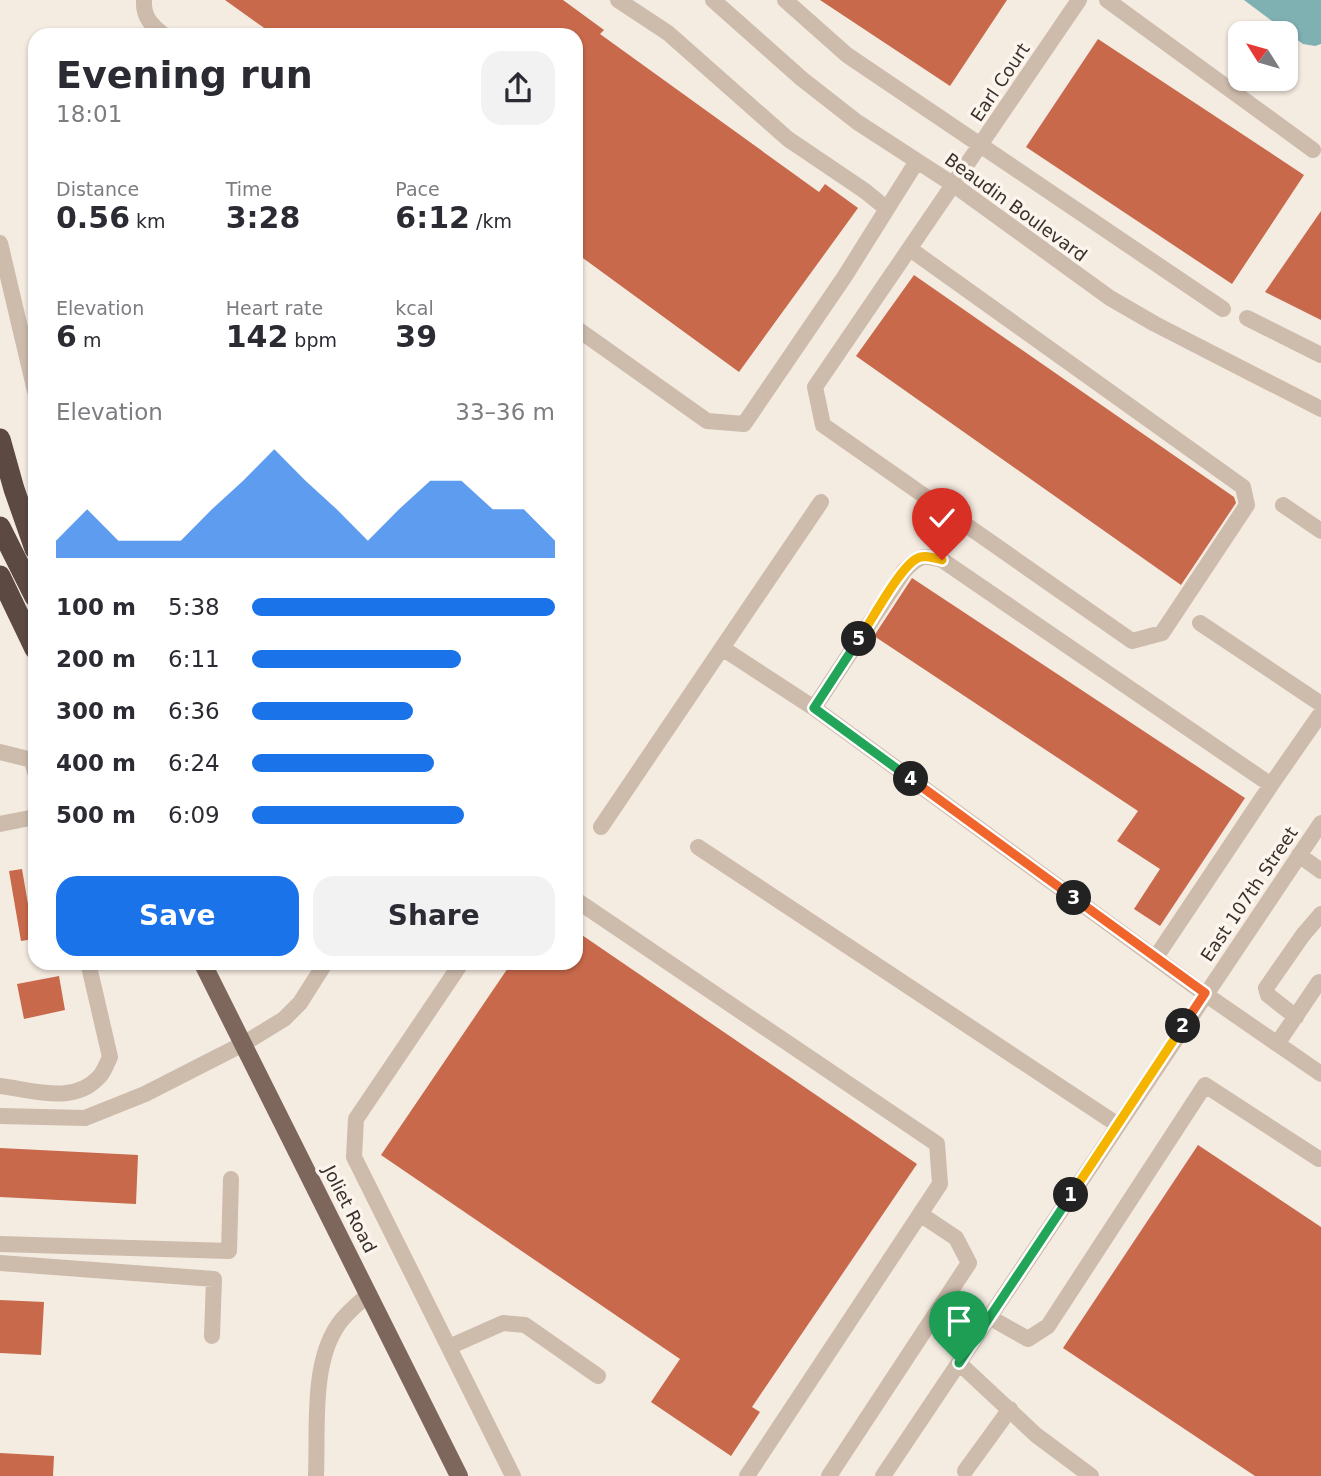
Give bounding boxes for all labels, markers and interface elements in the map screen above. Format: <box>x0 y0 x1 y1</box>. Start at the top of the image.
north arrow <box>1228 21 1298 91</box>
map controls <box>1228 21 1298 91</box>
street label: Earl Court <box>966 39 1034 125</box>
button: share <box>481 51 555 125</box>
text: Evening run <box>56 53 313 97</box>
text: 18:01 <box>56 101 122 127</box>
street label: Beaudin Boulevard <box>941 148 1091 266</box>
text: Distance <box>56 178 139 200</box>
text: Time <box>226 178 272 200</box>
text: Pace <box>395 178 440 200</box>
text: 0.56 <box>56 200 130 235</box>
text: 3:28 <box>226 200 300 235</box>
text: 6:12 <box>395 200 470 235</box>
text: km <box>130 210 166 232</box>
text: /km <box>470 210 512 232</box>
text: Elevation <box>56 297 144 319</box>
text: Heart rate <box>226 297 323 319</box>
text: kcal <box>395 297 434 319</box>
text: 6 <box>56 319 77 354</box>
text: 142 <box>226 319 288 354</box>
text: 39 <box>395 319 437 354</box>
text: m <box>77 329 101 351</box>
text: bpm <box>288 329 337 351</box>
text: Elevation <box>56 399 163 425</box>
text: 33–36 m <box>455 399 555 425</box>
pin <box>912 488 972 560</box>
icon: check <box>923 499 961 537</box>
text: 100 m <box>56 594 136 620</box>
text: 5:38 <box>168 594 220 620</box>
pin: 5 <box>842 622 876 656</box>
text: 5 <box>852 627 865 649</box>
text: 200 m <box>56 646 136 672</box>
text: 6:11 <box>168 646 220 672</box>
text: 300 m <box>56 698 136 724</box>
text: 6:36 <box>168 698 220 724</box>
text: 400 m <box>56 750 136 776</box>
text: 6:24 <box>168 750 220 776</box>
pin: 4 <box>894 762 928 796</box>
text: 4 <box>904 767 917 789</box>
text: 500 m <box>56 802 136 828</box>
text: 6:09 <box>168 802 220 828</box>
street label: East 107th Street <box>1196 823 1302 965</box>
button: Save <box>56 876 299 956</box>
button: Share <box>313 876 555 956</box>
pin: 3 <box>1056 880 1092 916</box>
text: 3 <box>1067 886 1080 908</box>
pin: 2 <box>1166 1009 1200 1044</box>
text: 2 <box>1176 1014 1189 1036</box>
street label: Joliet Road <box>319 1161 381 1256</box>
pin: 1 <box>1054 1178 1088 1212</box>
text: 1 <box>1064 1183 1077 1205</box>
pin <box>929 1291 989 1363</box>
icon: arrive <box>940 1302 978 1340</box>

